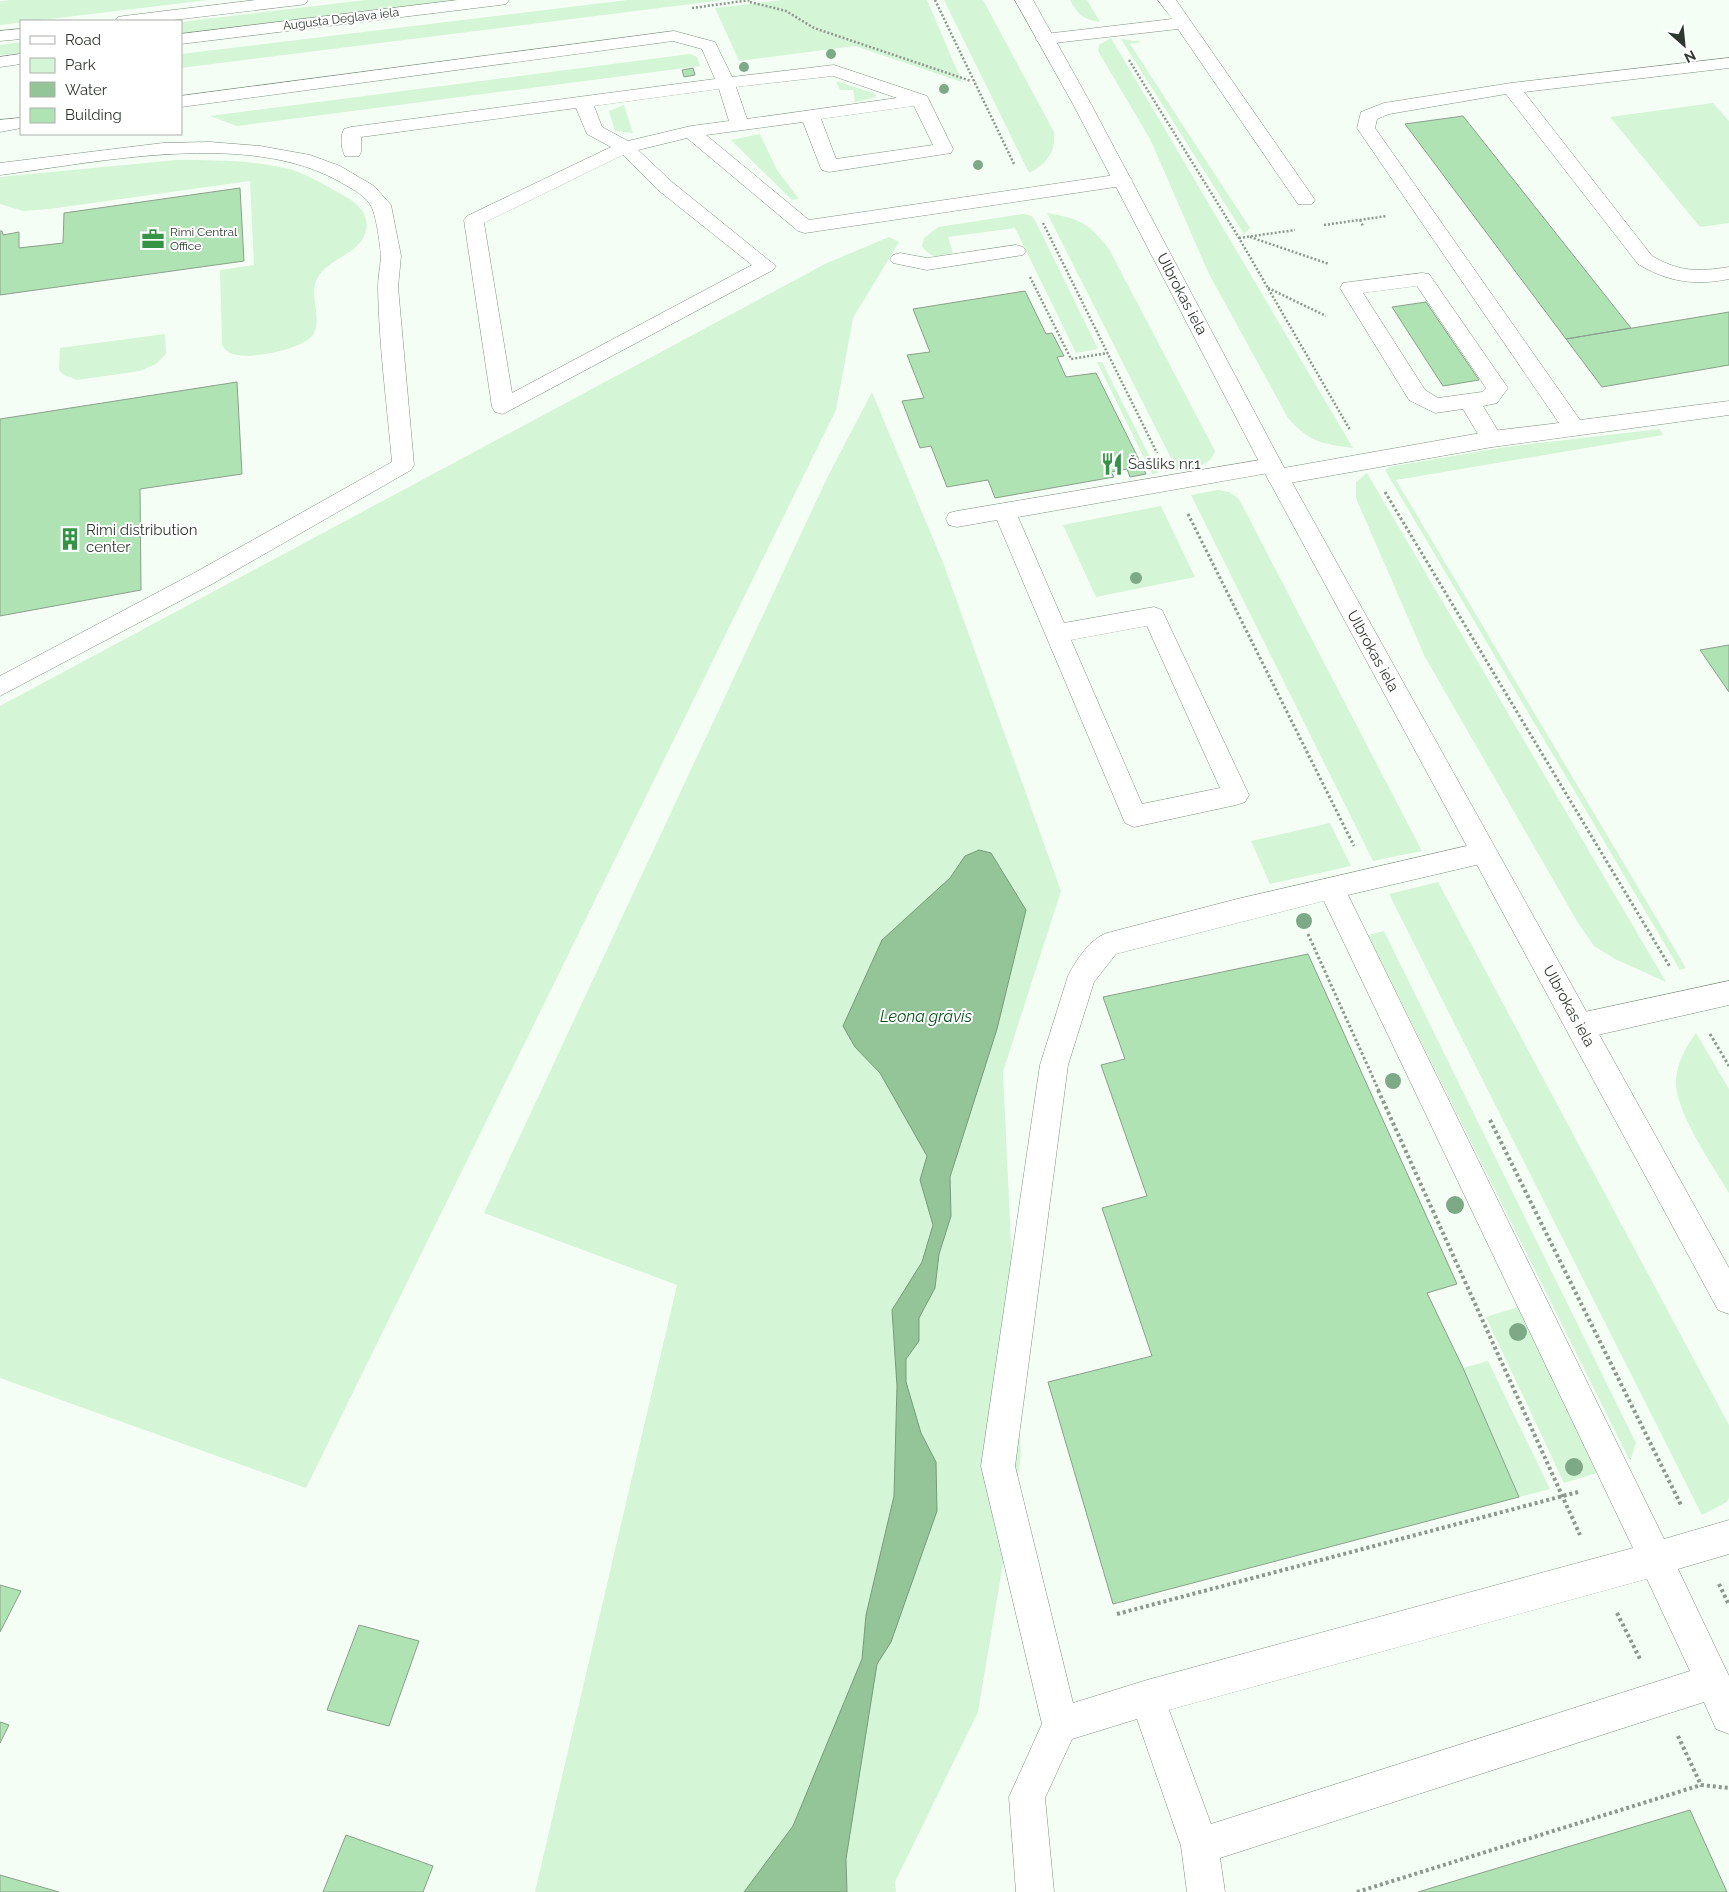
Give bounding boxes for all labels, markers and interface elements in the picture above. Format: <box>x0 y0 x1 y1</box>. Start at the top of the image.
street label: Augusta Deglava iela <box>282 5 400 33</box>
legend <box>20 20 182 135</box>
north arrow <box>1659 20 1709 70</box>
text: Road <box>65 31 101 49</box>
text: N <box>1682 47 1698 66</box>
text: Park <box>65 56 96 74</box>
text: Water <box>65 81 108 99</box>
text: Building <box>65 106 122 124</box>
place label: Rimi Central Office <box>170 225 238 253</box>
office icon: Rimi Central Office <box>140 226 166 252</box>
street label: Ulbrokas iela <box>1153 250 1211 338</box>
restaurant icon: Šašliks nr.1 <box>1099 451 1125 477</box>
place label: Šašliks nr.1 <box>1128 454 1201 473</box>
place label: Rimi distribution center <box>86 521 197 556</box>
building icon: Rimi distribution center <box>57 526 83 552</box>
street label: Ulbrokas iela <box>1343 607 1403 695</box>
street label: Ulbrokas iela <box>1539 962 1599 1050</box>
water label: Leona grāvis <box>880 1007 972 1026</box>

